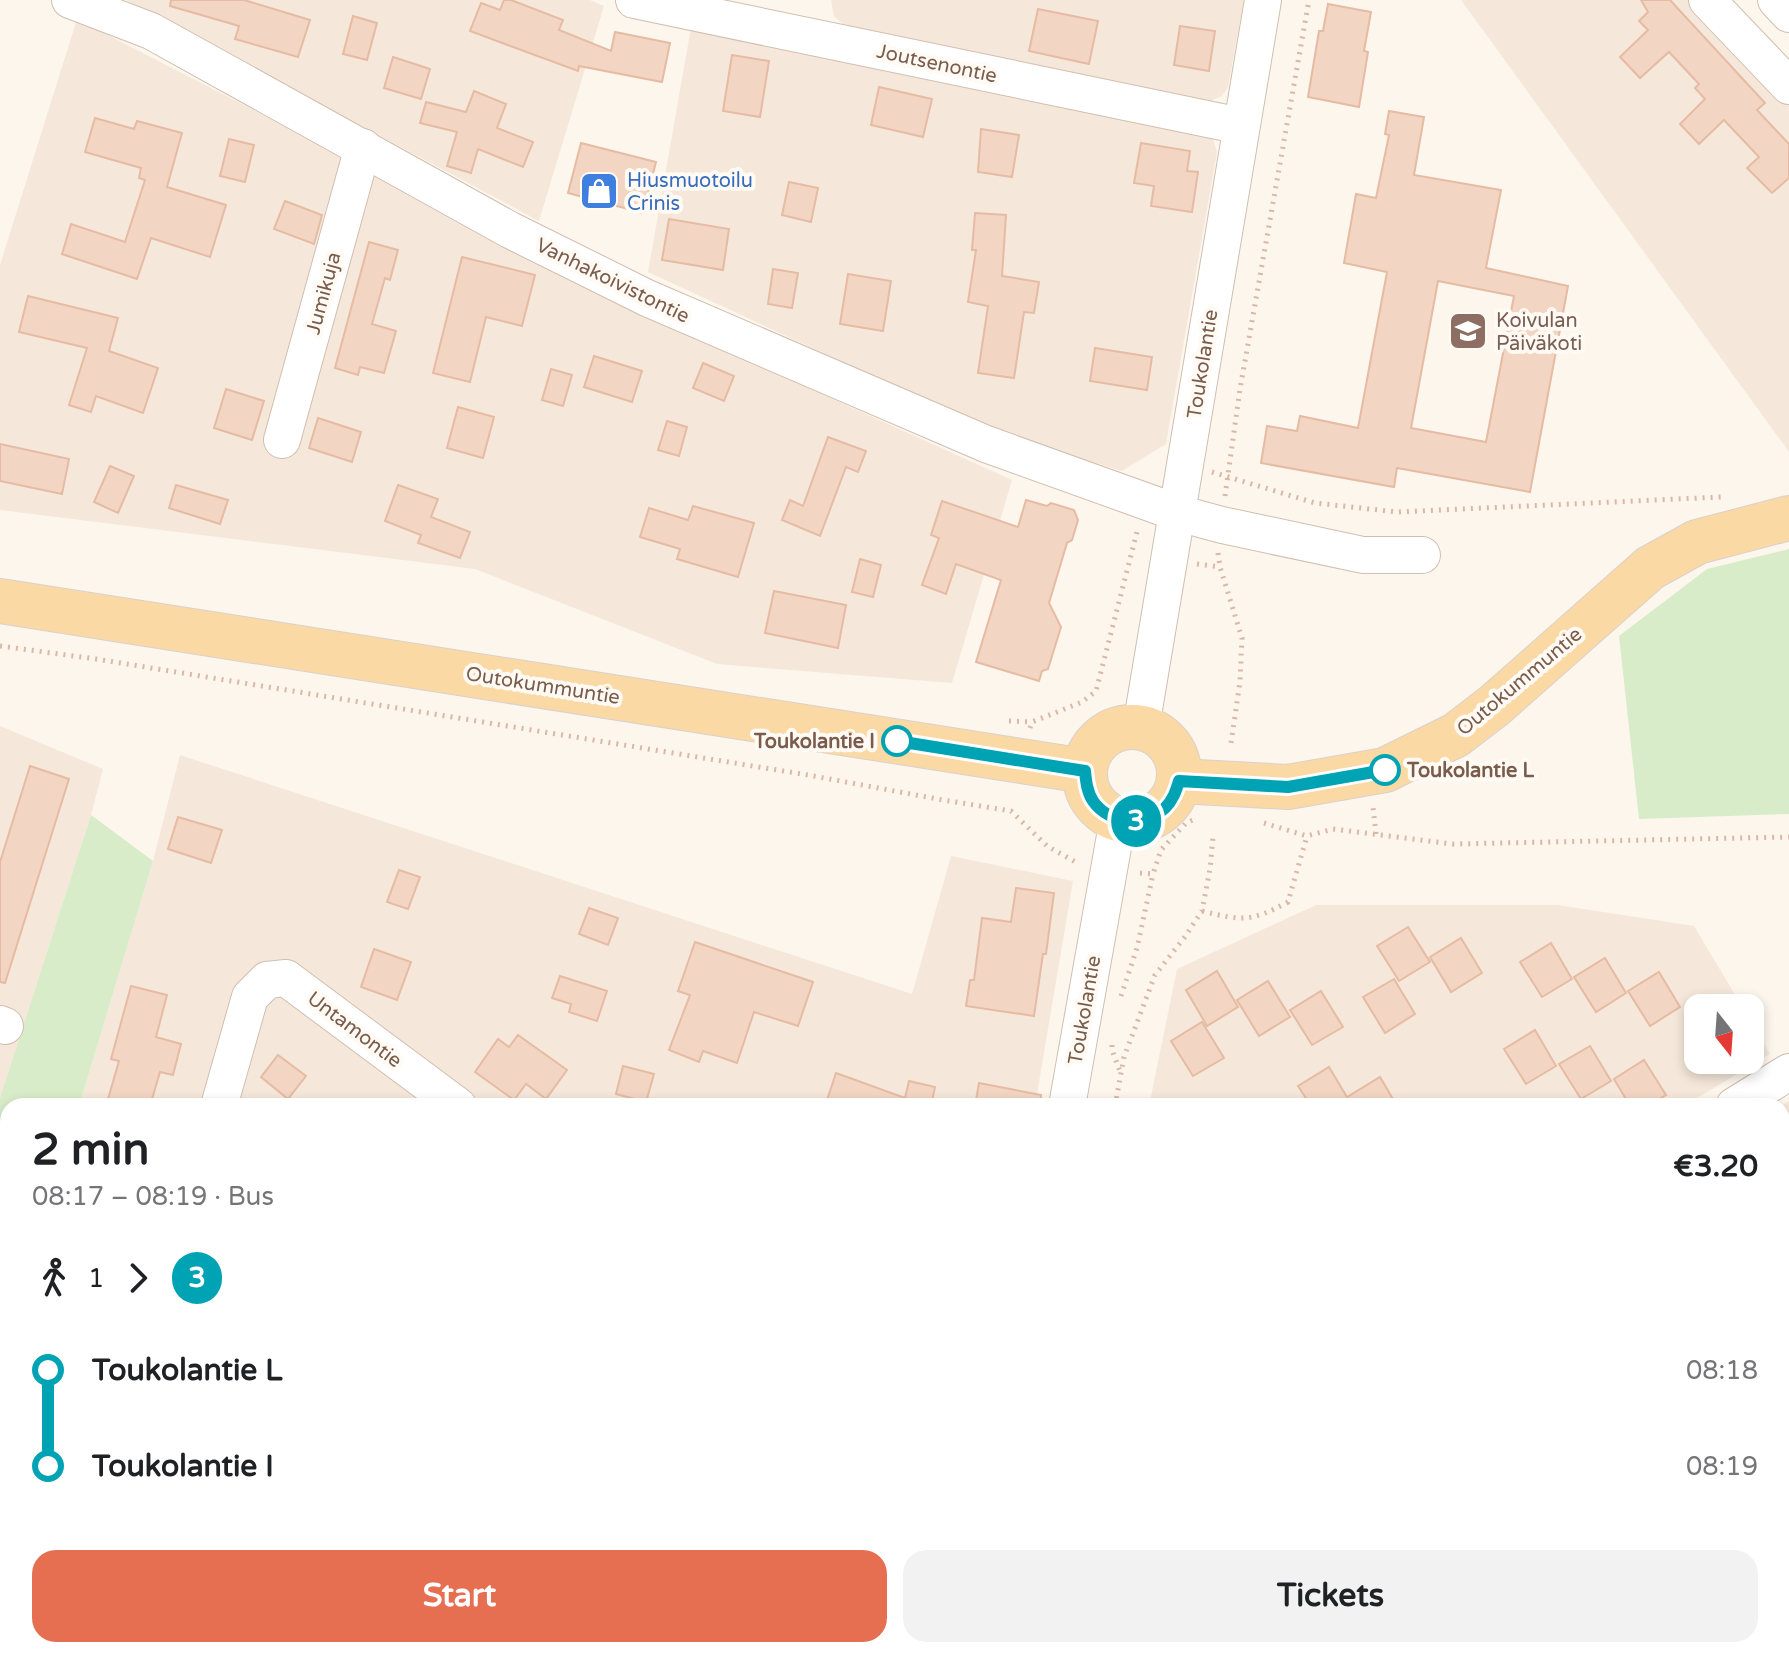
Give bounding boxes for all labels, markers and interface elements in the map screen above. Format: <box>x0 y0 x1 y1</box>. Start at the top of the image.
street label: Joutsenontie <box>874 40 999 88</box>
place label: Hiusmuotoilu Crinis <box>627 169 753 216</box>
shop icon: Hiusmuotoilu Crinis <box>578 170 620 212</box>
street label: Vanhakoivistontie <box>532 233 693 329</box>
street label: Jumikuja <box>301 249 346 337</box>
street label: Toukolantie <box>1183 308 1223 420</box>
place label: Koivulan Päiväkoti <box>1496 309 1582 356</box>
school or university icon: Koivulan Päiväkoti <box>1447 310 1489 352</box>
street label: Outokummuntie <box>1452 623 1587 741</box>
street label: Outokummuntie <box>464 662 622 710</box>
marker: Toukolantie I <box>882 726 912 756</box>
place label: Toukolantie I <box>753 730 875 754</box>
marker: Toukolantie L <box>1370 755 1400 785</box>
place label: Toukolantie L <box>1406 759 1534 783</box>
line badge: 3 <box>1110 795 1162 847</box>
text: 3 <box>1127 804 1145 838</box>
street label: Toukolantie <box>1064 954 1106 1067</box>
street label: Untamontie <box>302 987 406 1073</box>
north arrow <box>1684 994 1764 1074</box>
map controls <box>1684 994 1764 1074</box>
text: 2 min <box>32 1124 149 1177</box>
text: €3.20 <box>1673 1148 1758 1185</box>
text: 08:17 – 08:19 · Bus <box>32 1181 274 1212</box>
icon: walk <box>32 1256 76 1300</box>
icon: forward <box>116 1256 160 1300</box>
text: 3 <box>188 1261 206 1295</box>
text: 1 <box>88 1263 104 1294</box>
text: Toukolantie L <box>92 1352 282 1389</box>
text: 08:18 <box>1686 1355 1758 1386</box>
text: Toukolantie I <box>92 1448 274 1485</box>
text: 08:19 <box>1686 1451 1758 1482</box>
button: Start <box>32 1550 887 1642</box>
button: Tickets <box>903 1550 1758 1642</box>

